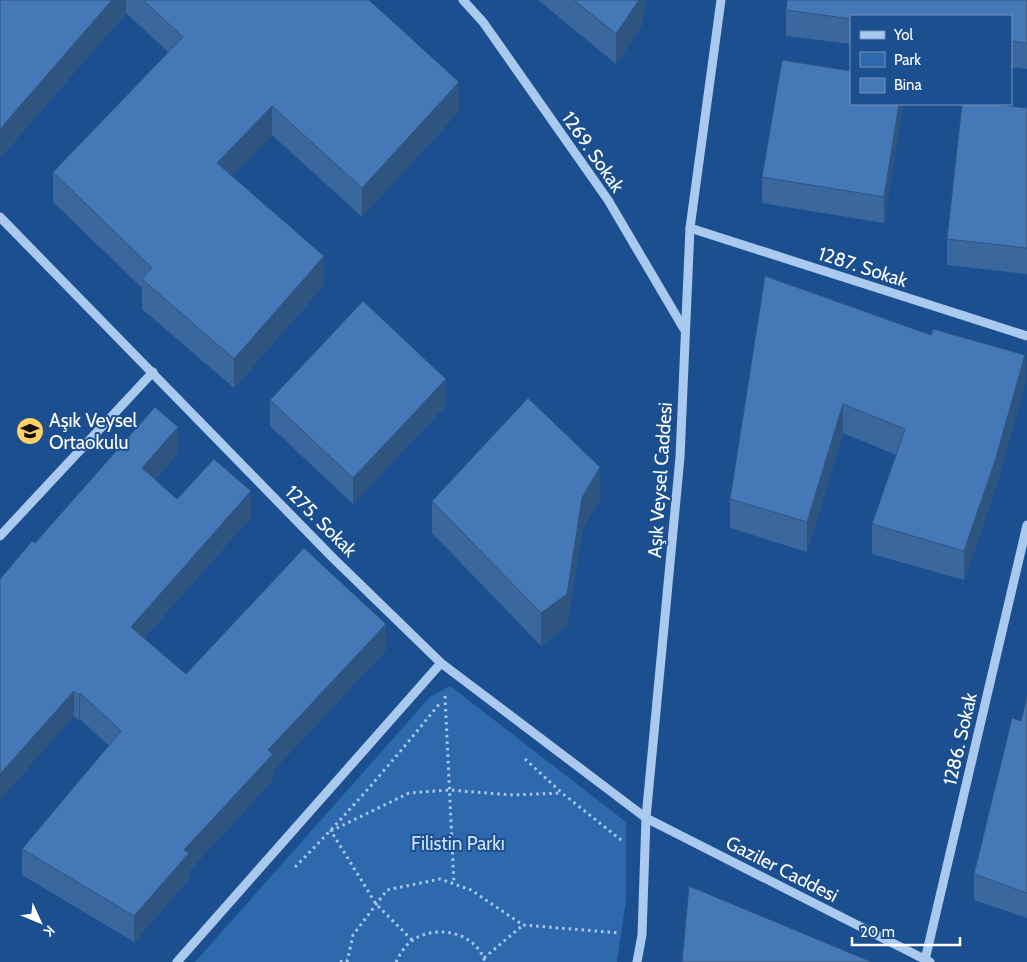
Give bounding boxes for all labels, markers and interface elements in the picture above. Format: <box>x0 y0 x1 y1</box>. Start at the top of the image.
legend <box>850 15 1012 105</box>
text: Yol <box>893 26 913 44</box>
text: Park <box>894 51 921 69</box>
text: Bina <box>894 76 922 94</box>
street label: 1269. Sokak <box>557 107 629 197</box>
street label: 1287. Sokak <box>816 242 911 292</box>
street label: Aşık Veysel Caddesi <box>643 401 677 559</box>
place label: Aşık Veysel Ortaokulu <box>49 409 138 454</box>
school or university icon: Aşık Veysel Ortaokulu <box>15 416 45 446</box>
street label: 1275. Sokak <box>280 480 362 562</box>
street label: 1286. Sokak <box>938 690 982 788</box>
street label: Gaziler Caddesi <box>722 831 842 907</box>
park label: Filistin Parkı <box>411 832 505 855</box>
north arrow <box>15 897 65 947</box>
scale bar <box>852 914 960 946</box>
text: K <box>40 922 59 941</box>
text: 20 m <box>860 923 895 941</box>

